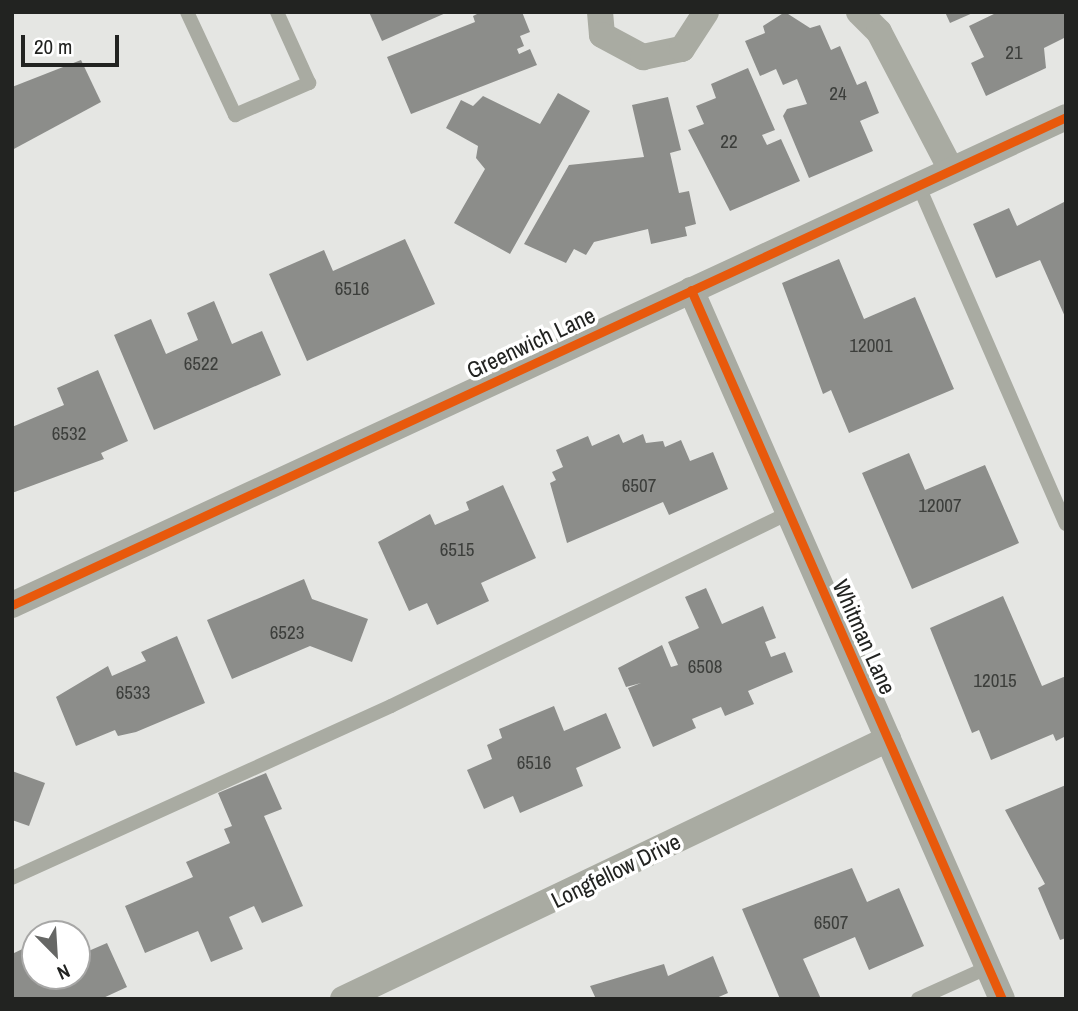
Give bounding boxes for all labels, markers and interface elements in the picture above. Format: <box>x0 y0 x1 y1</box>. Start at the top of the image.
scale bar <box>24 21 122 65</box>
text: 20 m <box>34 32 72 61</box>
house number: 21 <box>1005 42 1023 64</box>
house number: 24 <box>829 83 847 105</box>
house number: 22 <box>720 131 738 153</box>
house number: 6516 <box>335 278 369 300</box>
street label: Greenwich Lane <box>462 301 600 385</box>
house number: 12001 <box>849 335 893 357</box>
house number: 6522 <box>184 353 218 375</box>
house number: 6532 <box>52 423 86 445</box>
house number: 6507 <box>622 475 656 497</box>
house number: 12007 <box>918 495 962 517</box>
house number: 6515 <box>440 539 474 561</box>
street label: Whitman Lane <box>826 575 902 699</box>
house number: 6523 <box>270 622 304 644</box>
house number: 6508 <box>688 656 722 678</box>
house number: 12015 <box>973 670 1017 692</box>
house number: 6533 <box>116 682 150 704</box>
house number: 6516 <box>517 752 551 774</box>
street label: Longfellow Drive <box>547 828 685 914</box>
house number: 6507 <box>814 912 848 934</box>
north arrow <box>21 920 91 990</box>
text: N <box>53 958 74 987</box>

